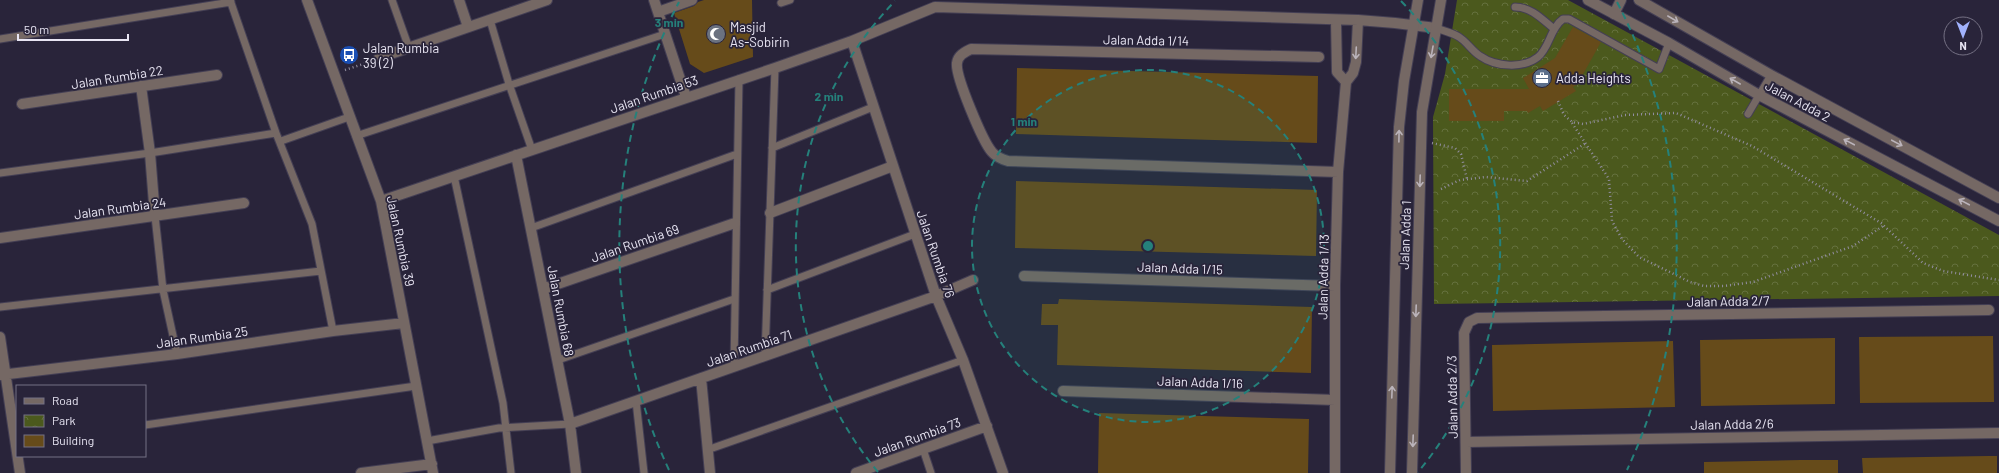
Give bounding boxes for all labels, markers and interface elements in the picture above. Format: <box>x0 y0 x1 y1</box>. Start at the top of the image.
text: 3 min <box>655 15 683 29</box>
scale bar <box>18 16 128 42</box>
one-way arrow <box>1667 16 1679 24</box>
north arrow <box>1943 16 1983 56</box>
place label: Masjid As-Sobirin <box>730 19 789 50</box>
text: 50 m <box>24 22 49 36</box>
mosque icon: Masjid As-Sobirin <box>705 23 727 45</box>
street label: Jalan Adda 1/14 <box>1103 31 1189 49</box>
place label: Jalan Rumbia 39 (2) <box>363 40 439 71</box>
text: N <box>1959 40 1967 53</box>
bus stop icon: Jalan Rumbia 39 (2) <box>338 44 360 66</box>
one-way arrow <box>1428 45 1436 58</box>
one-way arrow <box>1353 46 1360 59</box>
street label: Jalan Rumbia 22 <box>70 62 164 92</box>
office icon: Adda Heights <box>1531 67 1553 89</box>
place label: Adda Heights <box>1556 70 1631 86</box>
street label: Jalan Rumbia 53 <box>608 71 700 117</box>
one-way arrow <box>1729 76 1741 84</box>
street label: Jalan Adda 2 <box>1763 77 1833 125</box>
text: 2 min <box>815 89 843 103</box>
text: 1 min <box>1011 114 1037 128</box>
one-way arrow <box>1395 130 1403 143</box>
one-way arrow <box>1843 138 1855 145</box>
one-way arrow <box>1891 140 1903 147</box>
one-way arrow <box>1416 174 1423 187</box>
street label: Jalan Rumbia 24 <box>73 194 167 222</box>
street label: Jalan Rumbia 39 <box>384 194 418 288</box>
one-way arrow <box>1959 198 1971 206</box>
street label: Jalan Adda 1 <box>1396 200 1414 270</box>
street label: Jalan Rumbia 76 <box>914 208 959 300</box>
street label: Jalan Rumbia 69 <box>589 220 681 266</box>
street label: Jalan Adda 1/13 <box>1314 234 1332 320</box>
centre of rings <box>1141 239 1155 253</box>
street label: Jalan Adda 1/15 <box>1137 259 1223 277</box>
street label: Jalan Rumbia 68 <box>544 264 578 358</box>
street label: Jalan Adda 2/7 <box>1686 292 1770 310</box>
one-way arrow <box>1412 304 1420 317</box>
street label: Jalan Rumbia 25 <box>155 323 249 351</box>
street label: Jalan Rumbia 71 <box>704 326 794 370</box>
street label: Jalan Adda 2/3 <box>1443 355 1461 439</box>
street label: Jalan Adda 1/16 <box>1157 373 1243 391</box>
legend <box>16 385 146 457</box>
one-way arrow <box>1389 386 1396 399</box>
text: Road <box>52 393 79 407</box>
text: Park <box>52 413 76 427</box>
street label: Jalan Rumbia 73 <box>871 414 963 460</box>
street label: Jalan Adda 2/6 <box>1690 415 1774 433</box>
text: Building <box>52 433 94 447</box>
one-way arrow <box>1409 434 1417 447</box>

